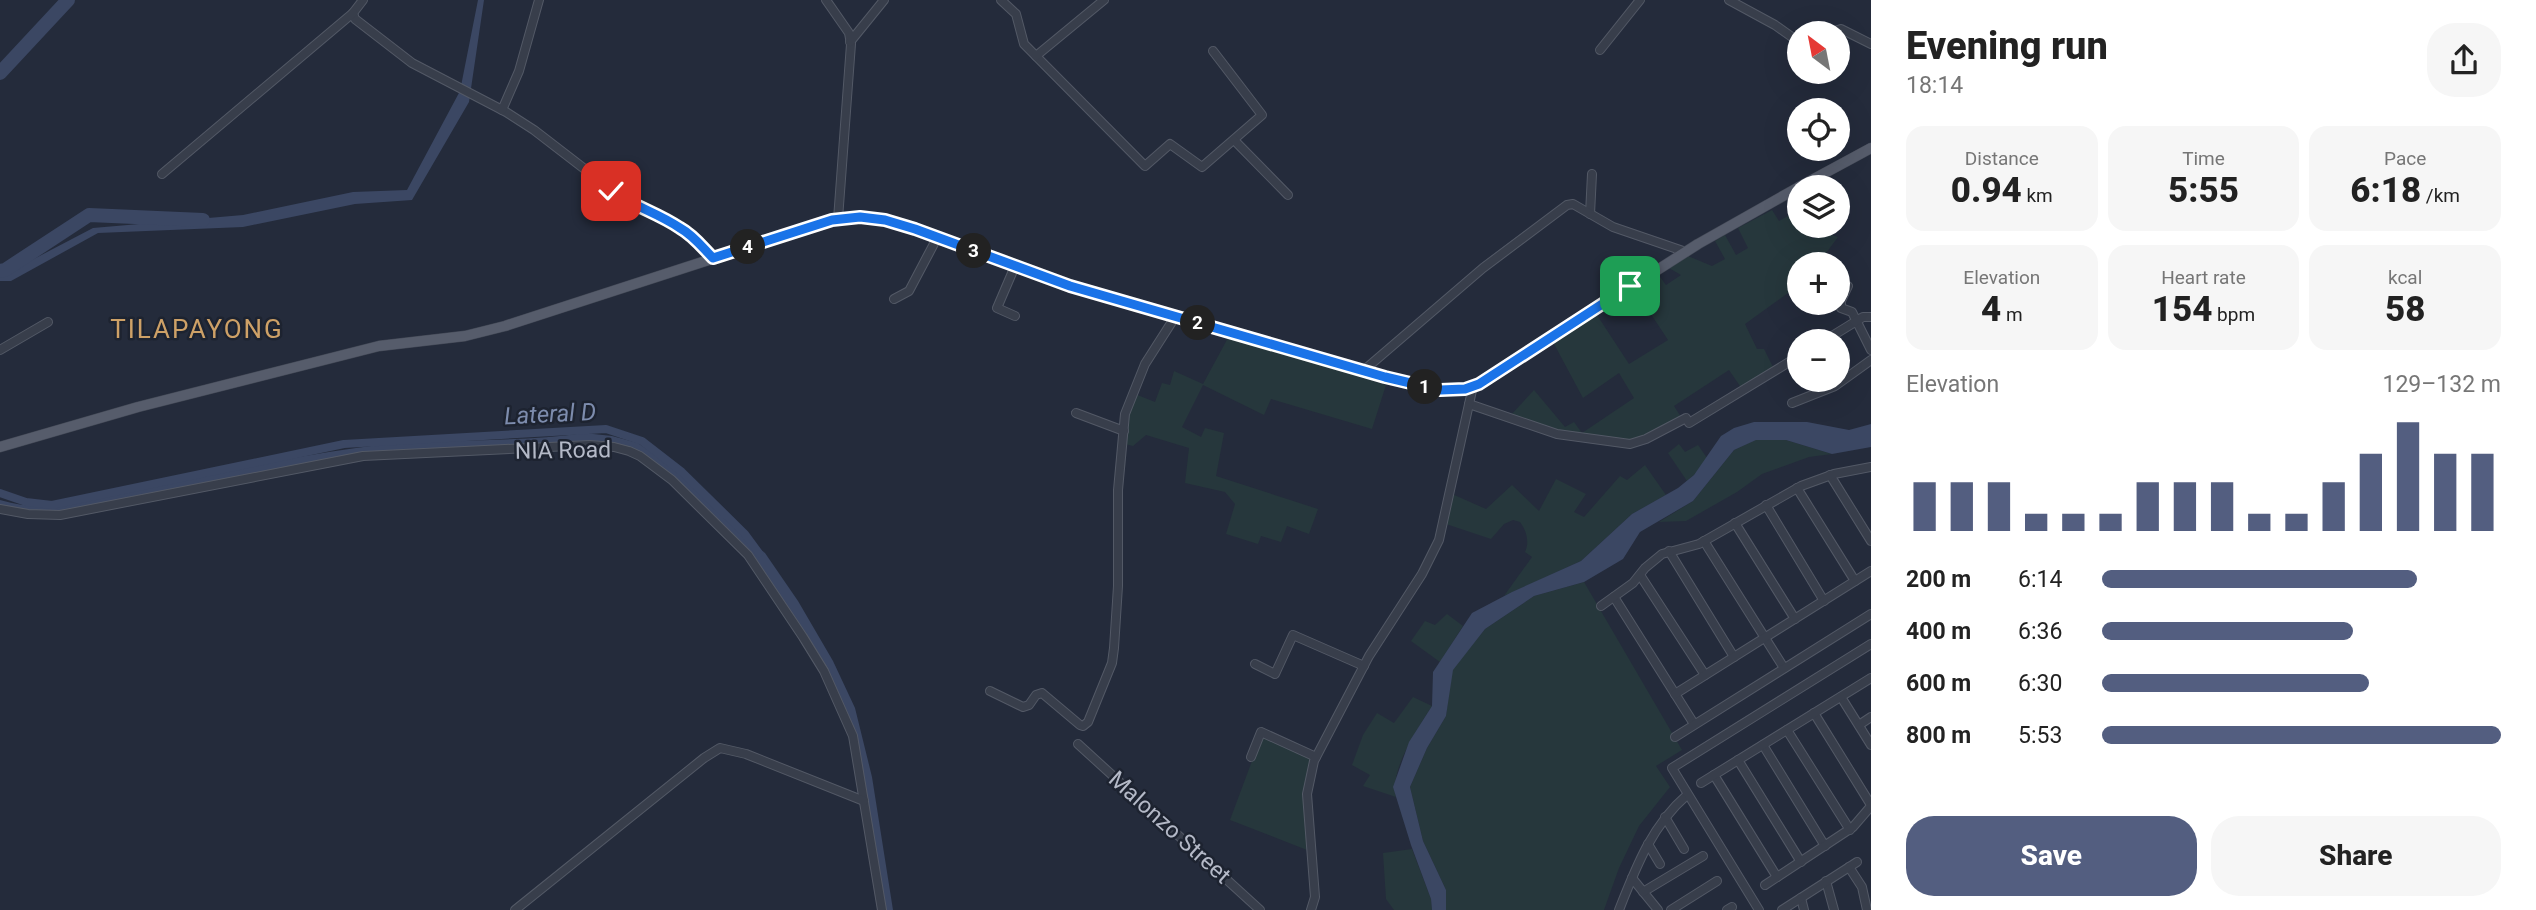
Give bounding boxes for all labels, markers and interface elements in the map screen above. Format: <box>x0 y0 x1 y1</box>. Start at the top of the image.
north arrow <box>1787 21 1850 84</box>
map controls <box>1787 21 1850 392</box>
button: share <box>2427 23 2501 97</box>
text: Evening run <box>1906 24 2108 68</box>
text: 18:14 <box>1906 72 1963 99</box>
button: locate <box>1787 98 1850 161</box>
text: Distance <box>1965 147 2039 170</box>
text: Time <box>2182 147 2225 170</box>
text: Pace <box>2384 147 2426 170</box>
pin <box>581 161 641 221</box>
text: 0.94 <box>1951 170 2022 211</box>
text: 5:55 <box>2168 170 2239 211</box>
text: 6:18 <box>2350 170 2421 211</box>
icon: check <box>592 172 630 210</box>
button: layers <box>1787 175 1850 238</box>
text: km <box>2022 184 2053 207</box>
text: /km <box>2421 184 2460 207</box>
pin: 4 <box>730 230 766 264</box>
pin: 3 <box>956 233 992 268</box>
text: 4 <box>742 235 753 258</box>
text: 3 <box>968 239 979 262</box>
button: + <box>1787 252 1850 315</box>
pin <box>1600 256 1660 316</box>
text: Elevation <box>1963 266 2040 289</box>
text: Heart rate <box>2161 266 2246 289</box>
text: kcal <box>2388 266 2422 289</box>
icon: arrive <box>1611 267 1649 305</box>
text: 4 <box>1981 289 2001 330</box>
text: 154 <box>2152 289 2212 330</box>
text: 58 <box>2385 289 2425 330</box>
text: m <box>2001 303 2023 326</box>
text: bpm <box>2212 303 2255 326</box>
pin: 2 <box>1180 306 1216 340</box>
text: 2 <box>1192 311 1203 334</box>
district label: TILAPAYONG <box>110 314 284 344</box>
button: − <box>1787 329 1850 392</box>
pin: 1 <box>1408 370 1442 404</box>
text: Elevation <box>1906 371 1999 398</box>
text: 129–132 m <box>2382 371 2501 398</box>
text: 1 <box>1419 375 1430 398</box>
water label: Lateral D <box>503 398 597 430</box>
street label: NIA Road <box>515 436 611 465</box>
text: 200 m <box>1906 566 1971 593</box>
text: 6:14 <box>2018 566 2062 593</box>
text: 400 m <box>1906 618 1971 645</box>
text: 6:36 <box>2018 618 2062 645</box>
text: 600 m <box>1906 670 1971 697</box>
text: 6:30 <box>2018 670 2062 697</box>
text: 800 m <box>1906 722 1971 749</box>
text: 5:53 <box>2018 722 2062 749</box>
street label: Malonzo Street <box>1103 766 1236 889</box>
button: Save <box>1906 816 2197 896</box>
button: Share <box>2211 816 2501 896</box>

